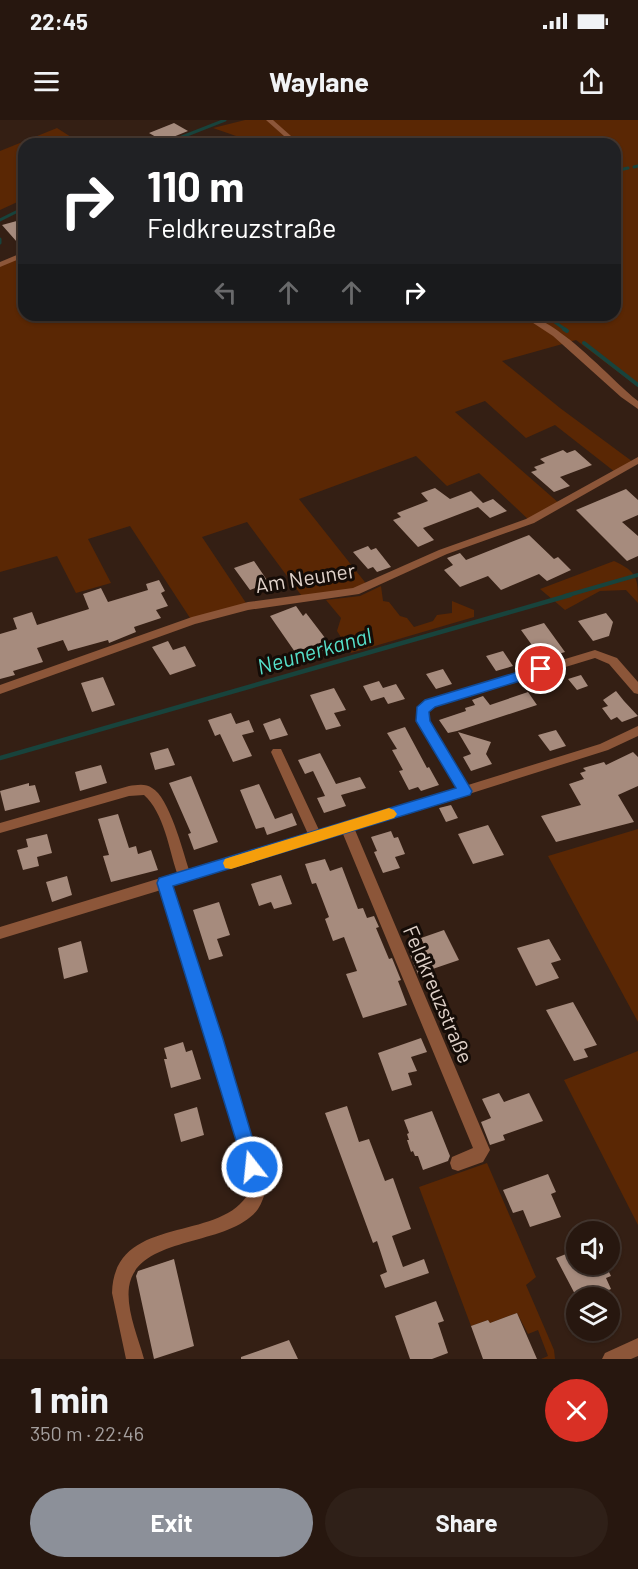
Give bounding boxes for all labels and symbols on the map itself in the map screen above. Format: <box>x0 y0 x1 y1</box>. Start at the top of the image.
street label: Am Neuner <box>253 557 357 597</box>
water label: Neunerkanal <box>254 621 374 679</box>
pin <box>515 643 566 694</box>
street label: Feldkreuzstraße <box>399 921 479 1067</box>
position arrow <box>220 1135 284 1199</box>

